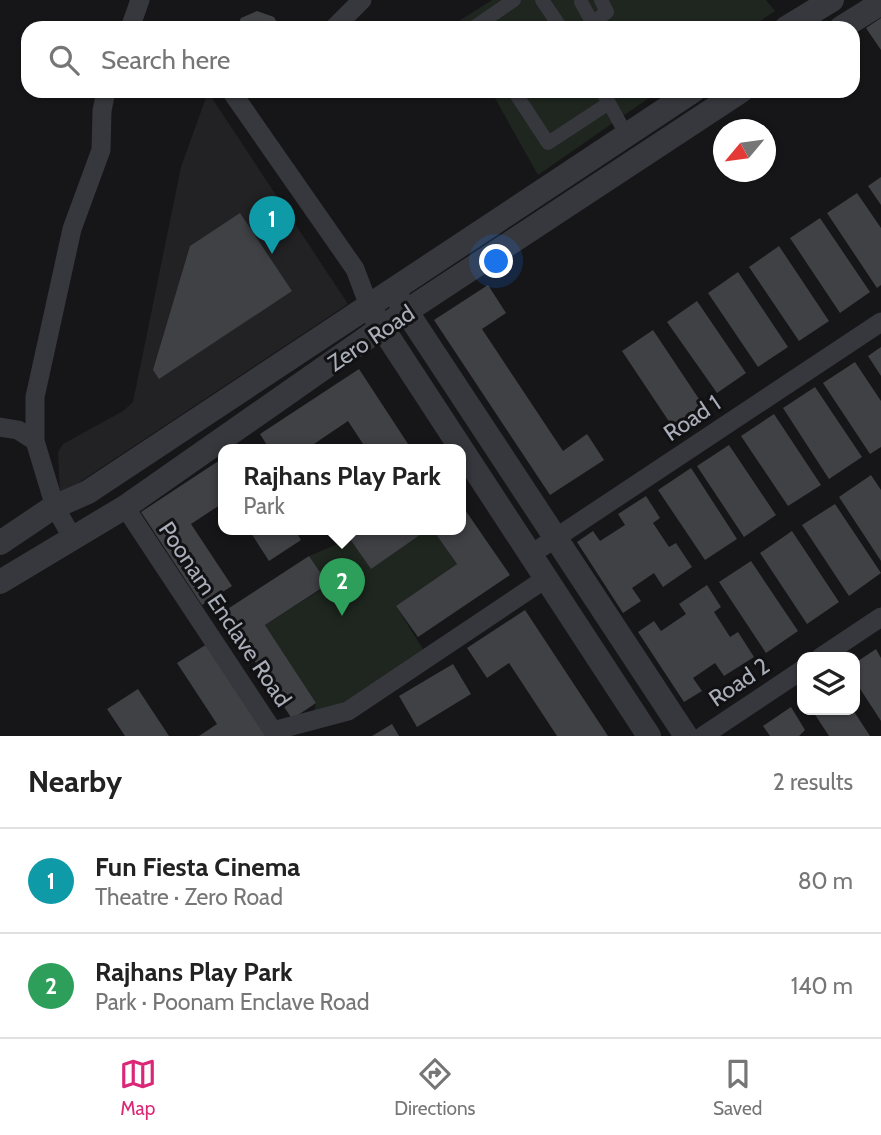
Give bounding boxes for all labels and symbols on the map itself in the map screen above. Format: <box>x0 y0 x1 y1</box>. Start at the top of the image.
north arrow <box>713 119 776 182</box>
pin: 1 <box>249 196 295 254</box>
your location <box>479 244 513 278</box>
street label: Zero Road <box>322 299 420 377</box>
street label: Road 1 <box>658 389 726 447</box>
street label: Poonam Enclave Road <box>153 516 297 712</box>
pin: 2 <box>319 558 365 616</box>
street label: Road 2 <box>703 652 775 712</box>

